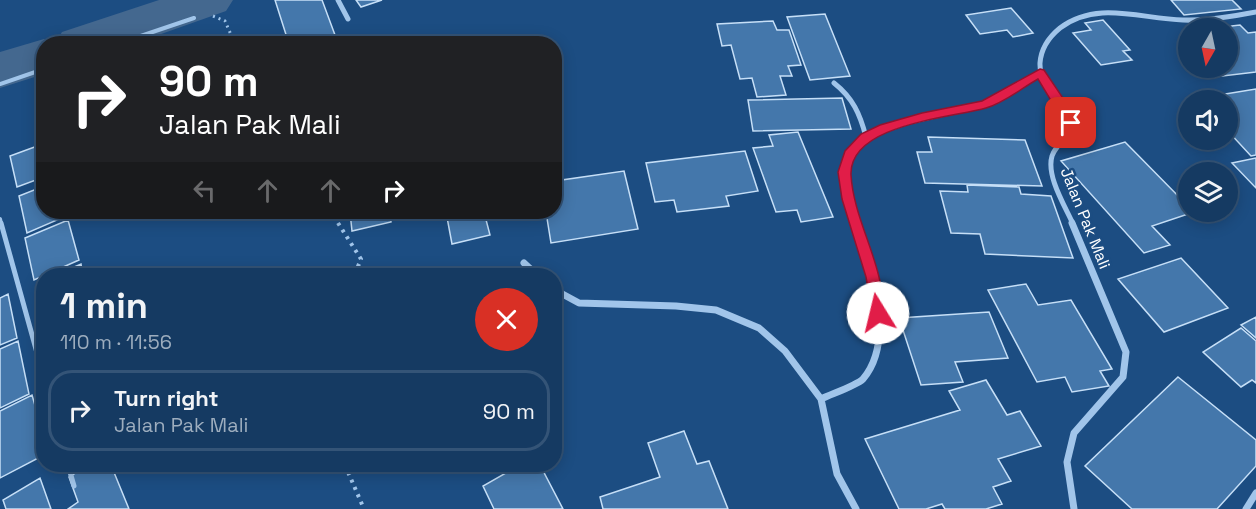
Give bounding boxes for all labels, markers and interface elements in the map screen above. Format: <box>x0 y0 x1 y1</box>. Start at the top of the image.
north arrow <box>1178 18 1238 78</box>
map controls <box>1178 18 1238 222</box>
text: 90 m <box>159 55 259 108</box>
icon: right <box>60 60 138 138</box>
button: sound <box>1178 90 1238 150</box>
pin <box>1045 97 1096 148</box>
icon: arrive <box>1054 106 1087 139</box>
text: Jalan Pak Mali <box>159 107 341 142</box>
button: layers <box>1178 162 1238 222</box>
street label: Jalan Pak Mali <box>1056 164 1115 272</box>
icon: left <box>188 174 221 207</box>
icon: ahead <box>251 174 284 207</box>
icon: ahead <box>314 174 347 207</box>
icon: right <box>377 174 410 207</box>
position arrow <box>846 281 910 345</box>
text: 1 min <box>60 283 148 329</box>
button: close <box>475 288 538 351</box>
text: 110 m · 11:56 <box>60 329 172 355</box>
text: Turn right <box>114 384 219 412</box>
icon: right <box>63 394 96 427</box>
text: 90 m <box>483 397 535 425</box>
text: Jalan Pak Mali <box>114 412 248 438</box>

